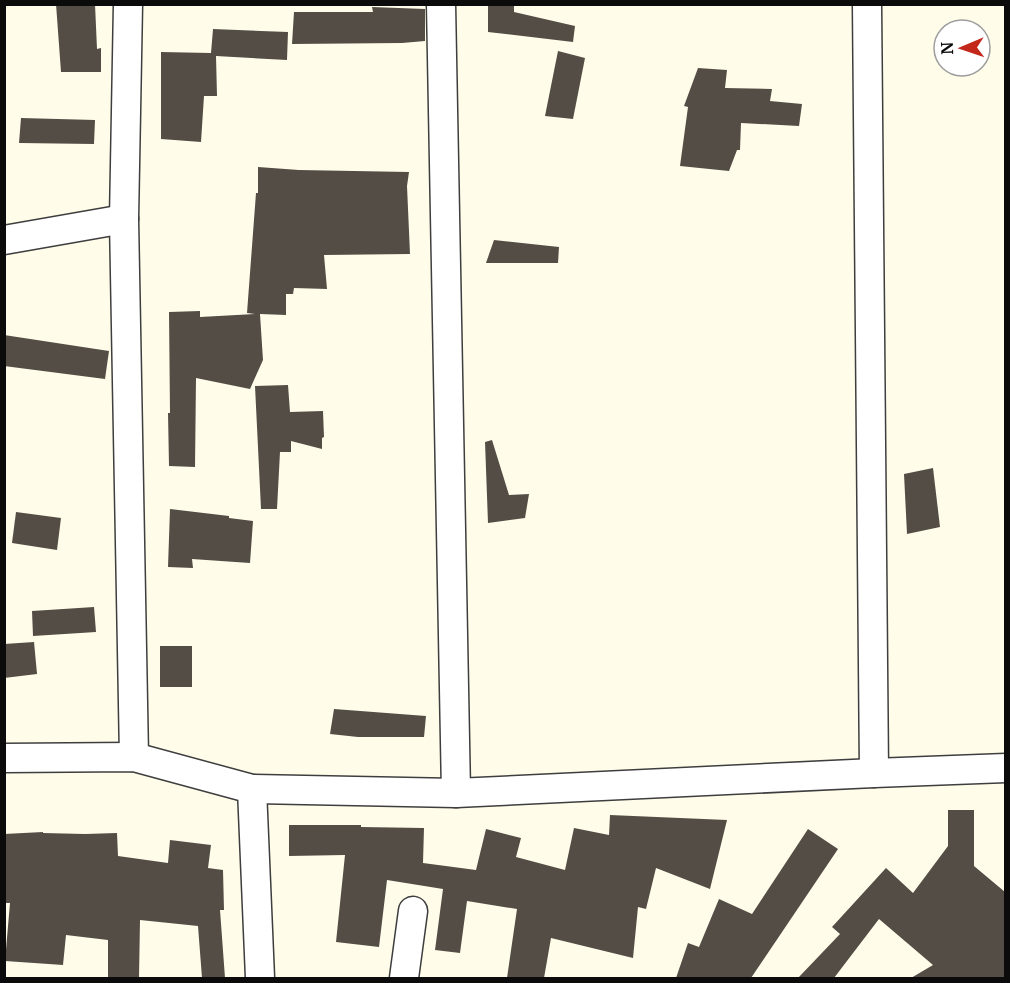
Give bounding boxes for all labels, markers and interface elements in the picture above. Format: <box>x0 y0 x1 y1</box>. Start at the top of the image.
north arrow <box>932 18 992 78</box>
text: N <box>937 41 957 55</box>

